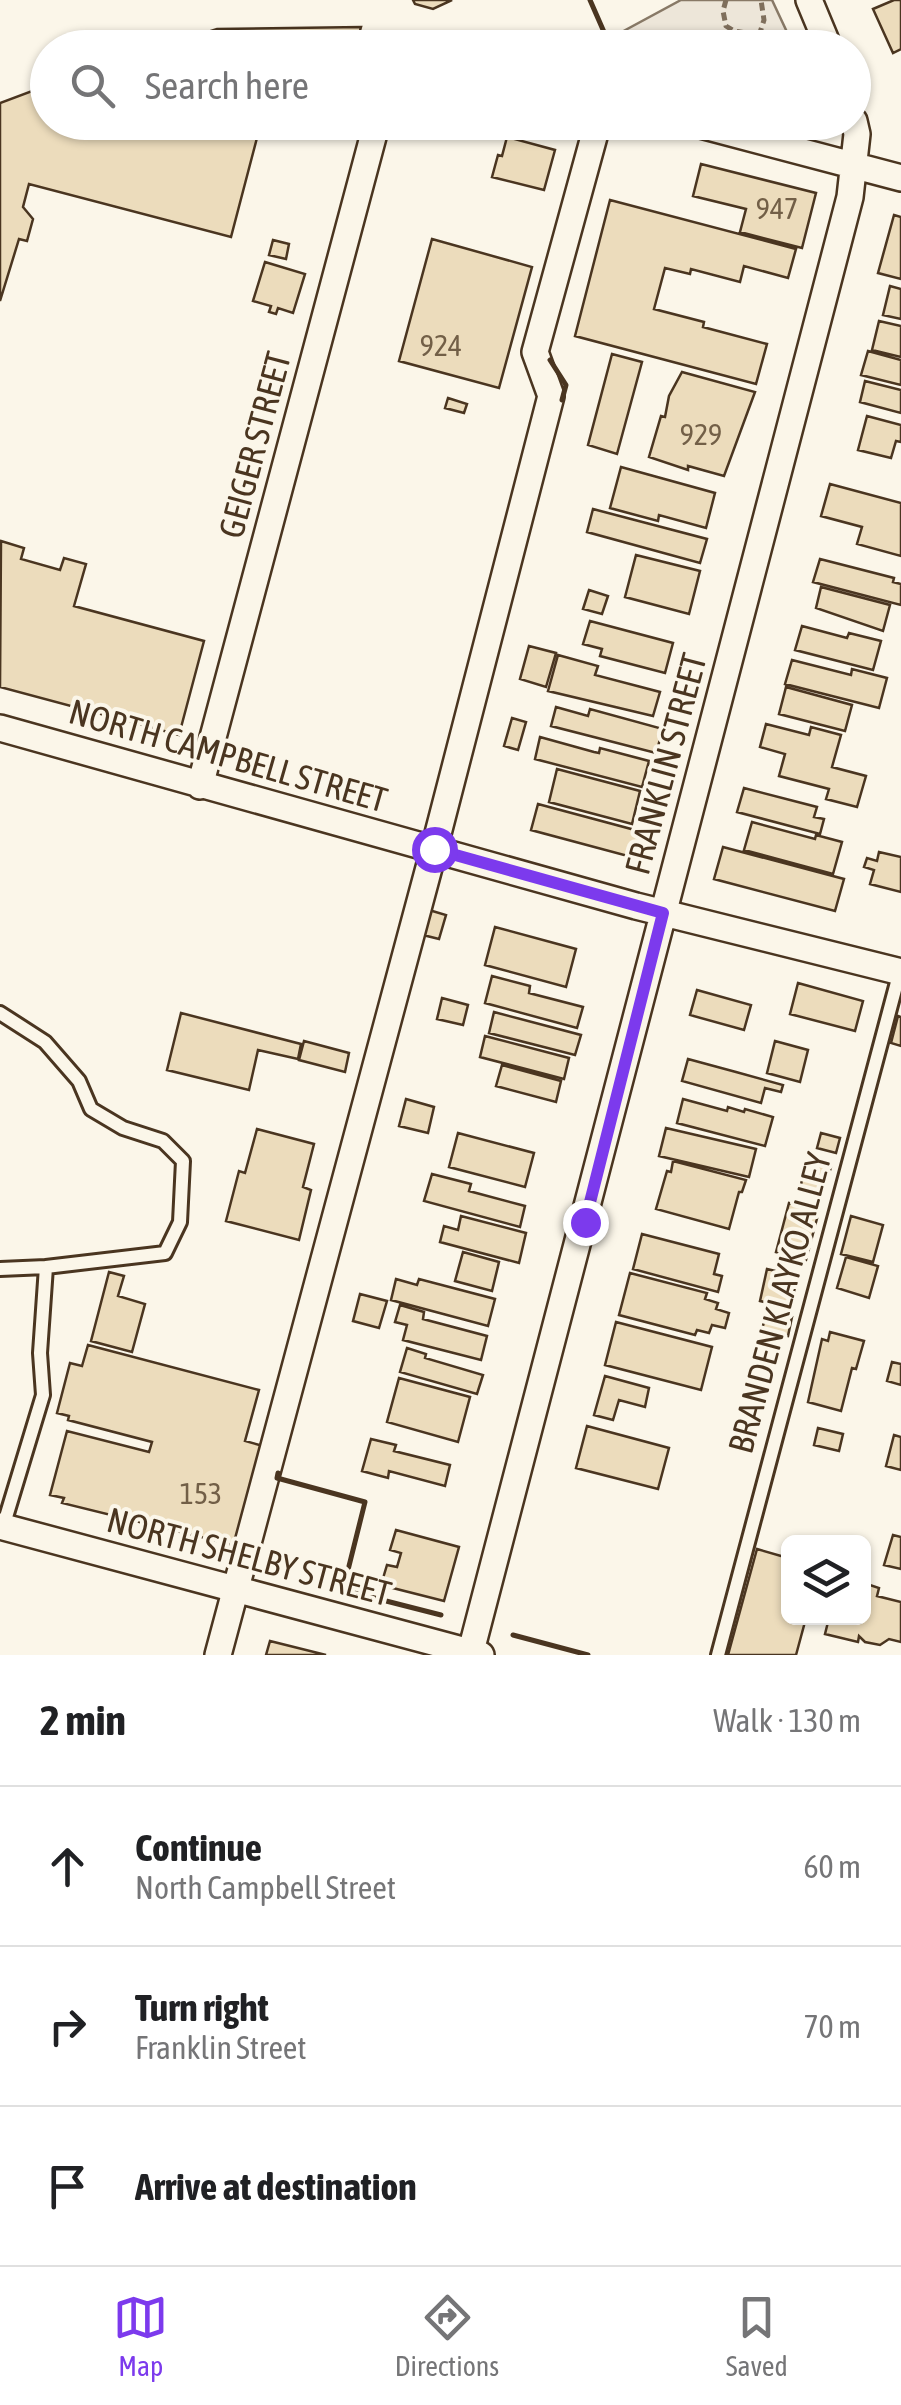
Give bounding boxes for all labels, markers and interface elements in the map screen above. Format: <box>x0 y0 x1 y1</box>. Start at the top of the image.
search box <box>30 30 871 140</box>
icon: search <box>65 58 120 113</box>
text: Search here <box>145 64 309 107</box>
house number: 947 <box>756 191 798 225</box>
house number: 924 <box>420 328 462 362</box>
street label: GEIGER STREET <box>210 347 298 542</box>
house number: 929 <box>680 417 722 451</box>
street label: FRANKLIN STREET <box>616 649 714 879</box>
street label: NORTH CAMPBELL STREET <box>65 691 392 820</box>
route start <box>412 827 458 873</box>
street label: BRANDEN KLAYKO ALLEY <box>720 1148 839 1457</box>
route end <box>563 1200 609 1246</box>
house number: 153 <box>180 1476 222 1510</box>
street label: NORTH SHELBY STREET <box>103 1499 396 1613</box>
map controls <box>781 1535 871 1625</box>
button: layers <box>781 1535 871 1625</box>
text: 2 min <box>40 1696 126 1744</box>
text: Walk · 130 m <box>713 1702 861 1739</box>
text: Continue <box>135 1826 262 1869</box>
icon: ahead <box>40 1839 95 1894</box>
text: 60 m <box>803 1848 861 1885</box>
text: North Campbell Street <box>135 1869 396 1906</box>
text: Turn right <box>135 1986 269 2029</box>
icon: right <box>40 1999 95 2054</box>
text: 70 m <box>803 2008 861 2045</box>
text: Franklin Street <box>135 2029 307 2066</box>
icon: arrive <box>40 2159 95 2214</box>
text: Arrive at destination <box>135 2165 417 2208</box>
tab: Map <box>113 2290 168 2382</box>
tab: Directions <box>395 2290 499 2382</box>
tab: Saved <box>726 2290 788 2382</box>

